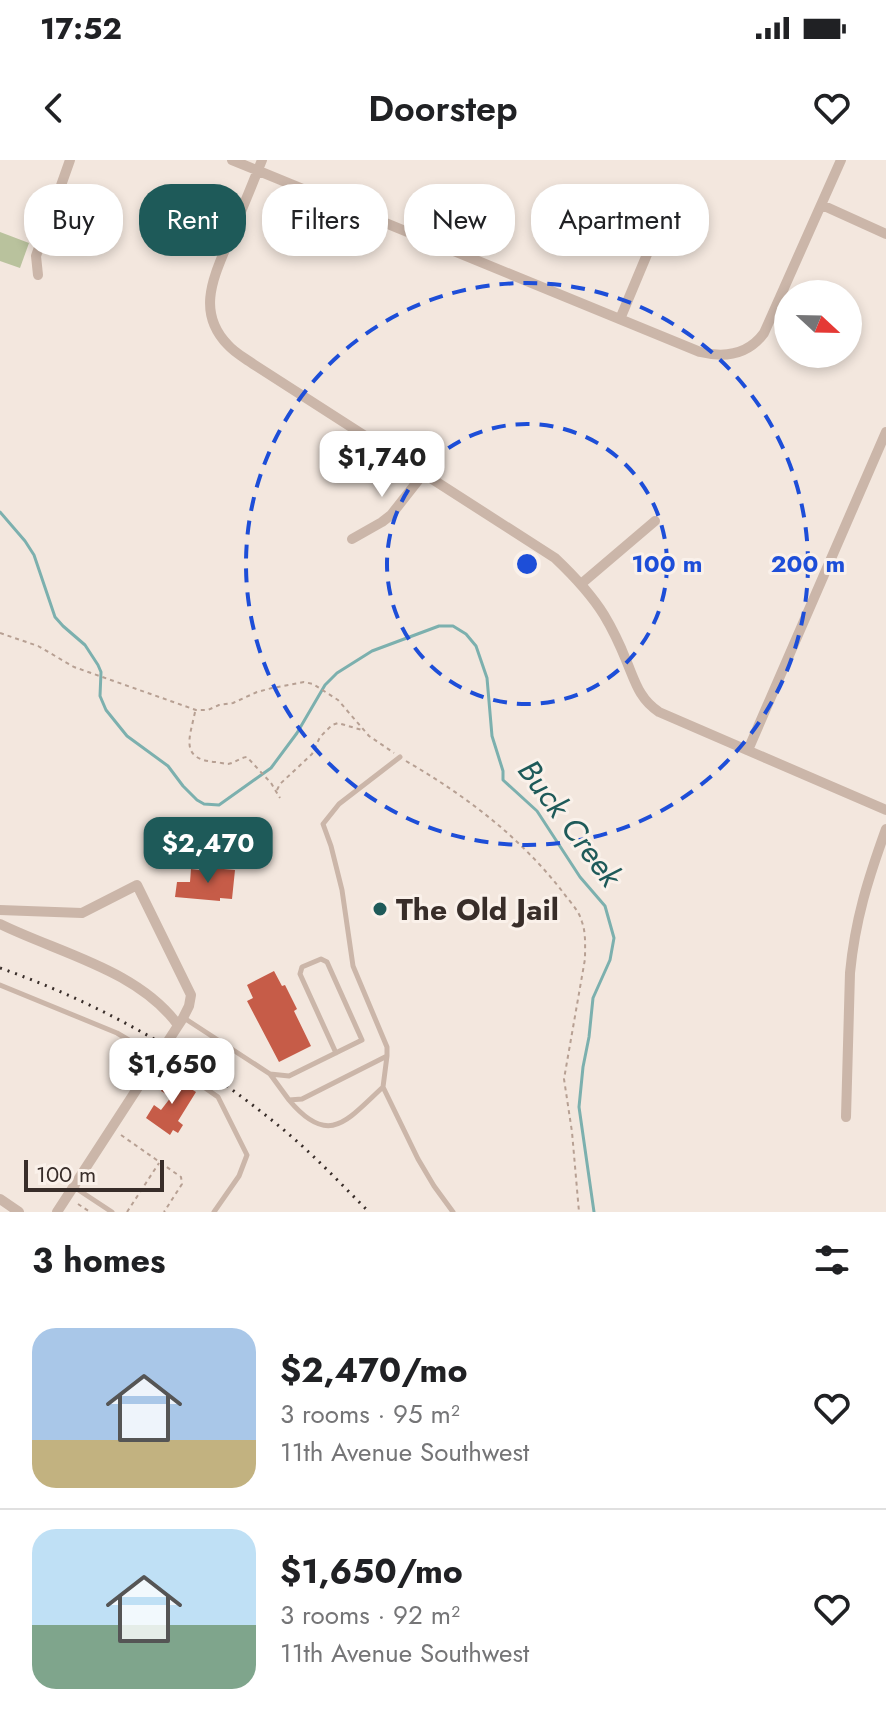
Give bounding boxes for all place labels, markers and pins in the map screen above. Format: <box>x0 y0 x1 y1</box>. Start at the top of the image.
pin: $1,740 <box>317 431 447 499</box>
centre of rings <box>513 550 541 578</box>
pin: $2,470 <box>143 817 273 885</box>
place label: The Old Jail <box>396 888 559 931</box>
marker: The Old Jail <box>371 900 389 918</box>
pin: $1,650 <box>107 1038 237 1106</box>

